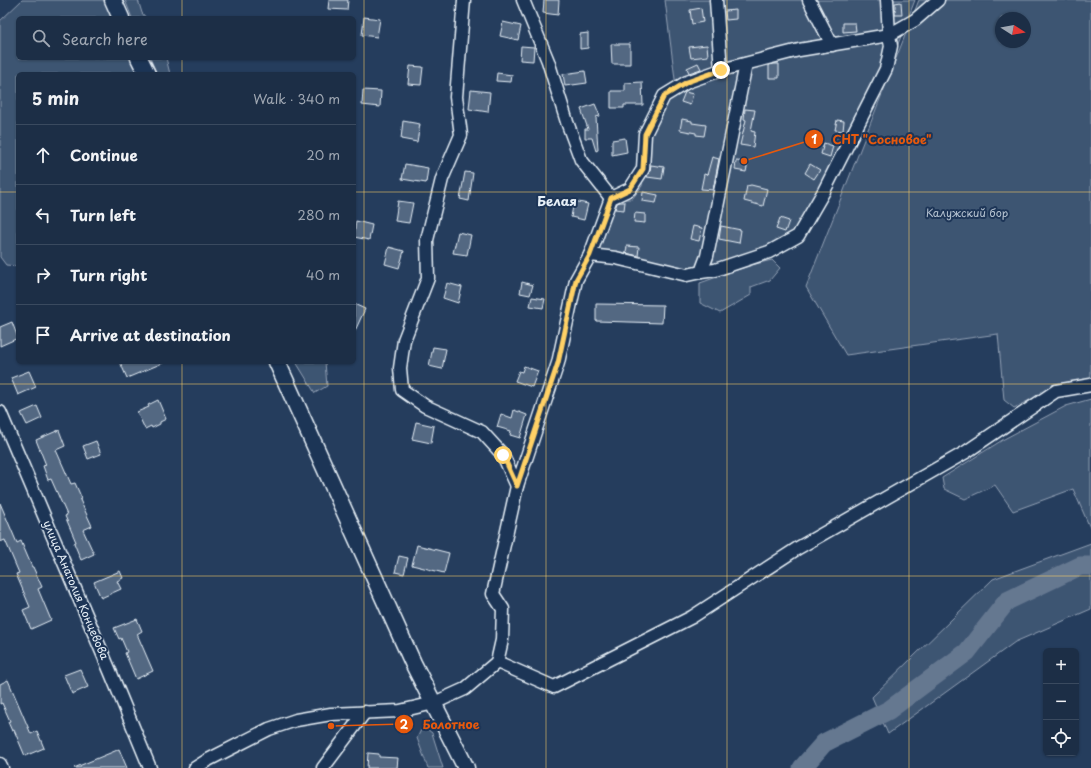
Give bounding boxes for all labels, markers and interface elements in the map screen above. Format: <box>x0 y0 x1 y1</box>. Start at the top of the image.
north arrow <box>995 12 1031 48</box>
search box <box>16 16 356 60</box>
icon: search <box>30 27 52 49</box>
text: Search here <box>62 27 148 50</box>
route end <box>712 61 730 79</box>
text: 5 min <box>32 85 79 111</box>
text: Walk · 340 m <box>253 89 340 108</box>
callout: СНТ "Сосновое" <box>804 127 940 151</box>
text: 1 <box>811 130 817 148</box>
text: СНТ "Сосновое" <box>832 130 932 148</box>
text: Continue <box>70 143 138 166</box>
icon: ahead <box>32 144 54 166</box>
text: 20 m <box>306 145 340 164</box>
district label: Белая <box>537 191 577 210</box>
text: Turn left <box>70 203 136 226</box>
icon: left <box>32 204 54 226</box>
park label: Калужский бор <box>926 204 1008 221</box>
text: 280 m <box>298 205 340 224</box>
text: Turn right <box>70 263 147 286</box>
icon: right <box>32 264 54 286</box>
text: 40 m <box>306 265 340 284</box>
text: Arrive at destination <box>70 323 231 346</box>
icon: arrive <box>32 324 54 346</box>
route start <box>494 446 512 464</box>
street label: улица Анатолия Концевова <box>39 518 114 662</box>
map controls <box>1043 648 1079 756</box>
button: + <box>1043 648 1079 684</box>
button: − <box>1043 684 1079 720</box>
callout: Болотное <box>394 712 487 736</box>
text: 2 <box>400 715 409 733</box>
text: Болотное <box>423 715 480 733</box>
button: locate <box>1043 720 1079 756</box>

